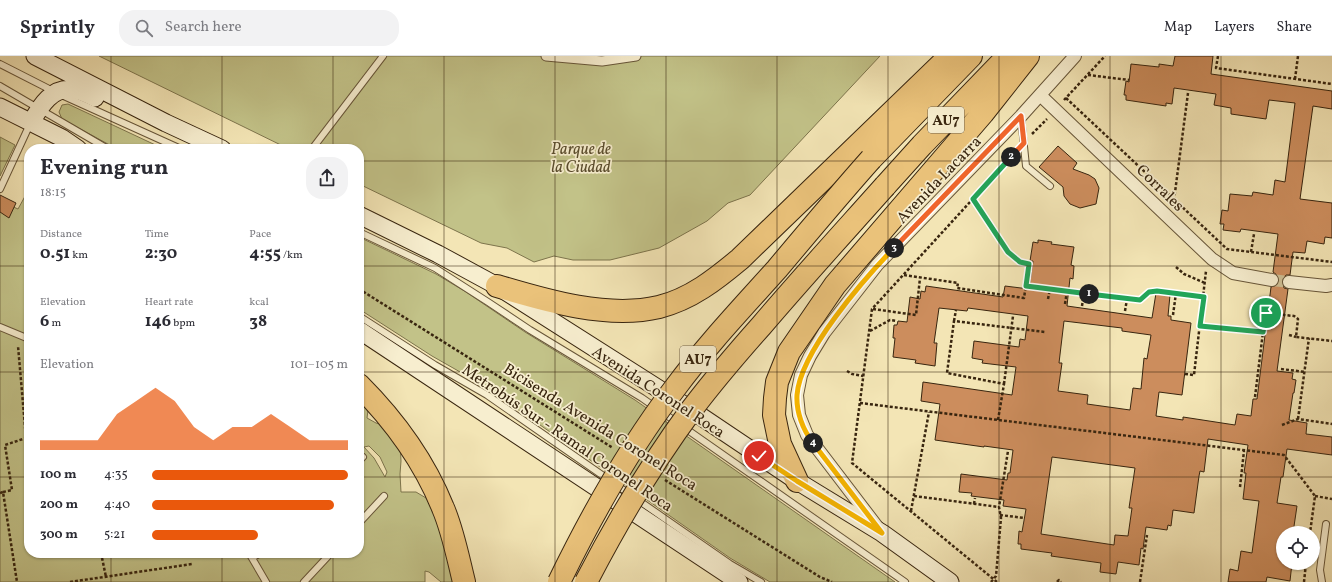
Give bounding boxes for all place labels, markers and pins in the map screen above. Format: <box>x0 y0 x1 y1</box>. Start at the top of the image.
pin: 2 <box>1001 147 1021 167</box>
pin: 3 <box>884 238 904 258</box>
pin: 1 <box>1079 284 1099 304</box>
pin <box>1249 296 1283 330</box>
pin: 4 <box>803 433 823 453</box>
pin <box>742 439 776 473</box>

